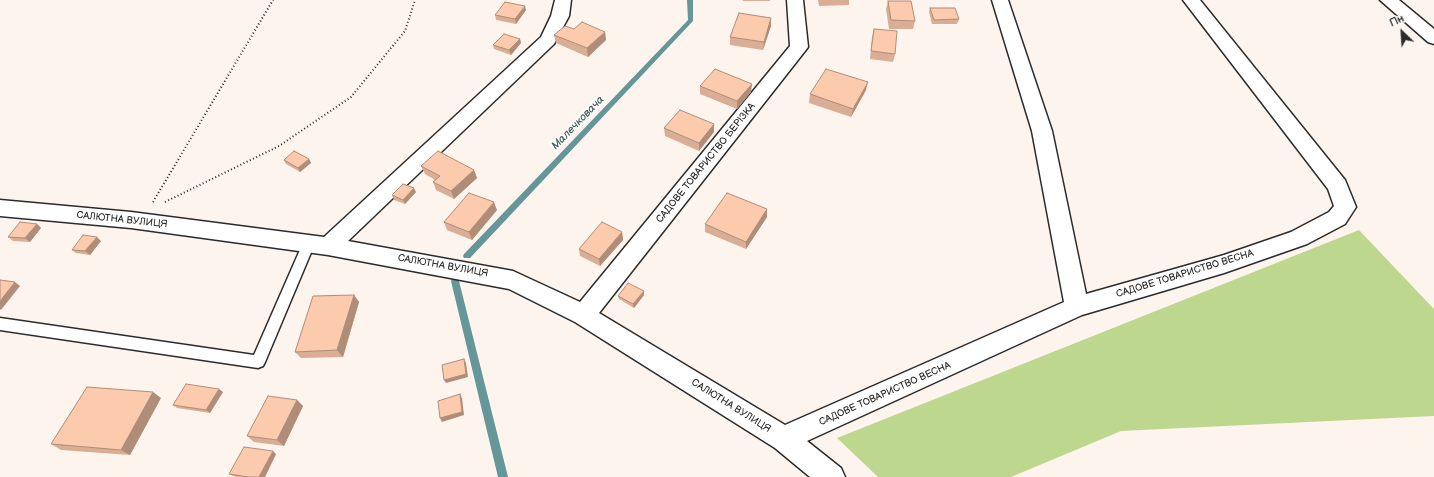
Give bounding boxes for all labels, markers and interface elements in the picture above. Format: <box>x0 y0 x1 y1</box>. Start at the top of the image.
north arrow <box>1382 12 1422 52</box>
text: Пн <box>1387 12 1406 30</box>
water label: Малечковача <box>549 93 607 153</box>
street label: САДОВЕ ТОВАРИСТВО БЕРІЗКА <box>654 101 758 225</box>
street label: САЛЮТНА ВУЛИЦЯ <box>76 209 168 231</box>
street label: САДОВЕ ТОВАРИСТВО ВЕСНА <box>1115 247 1255 301</box>
street label: САЛЮТНА ВУЛИЦЯ <box>397 252 489 280</box>
street label: САДОВЕ ТОВАРИСТВО ВЕСНА <box>817 359 953 429</box>
street label: САЛЮТНА ВУЛИЦЯ <box>689 377 773 435</box>

